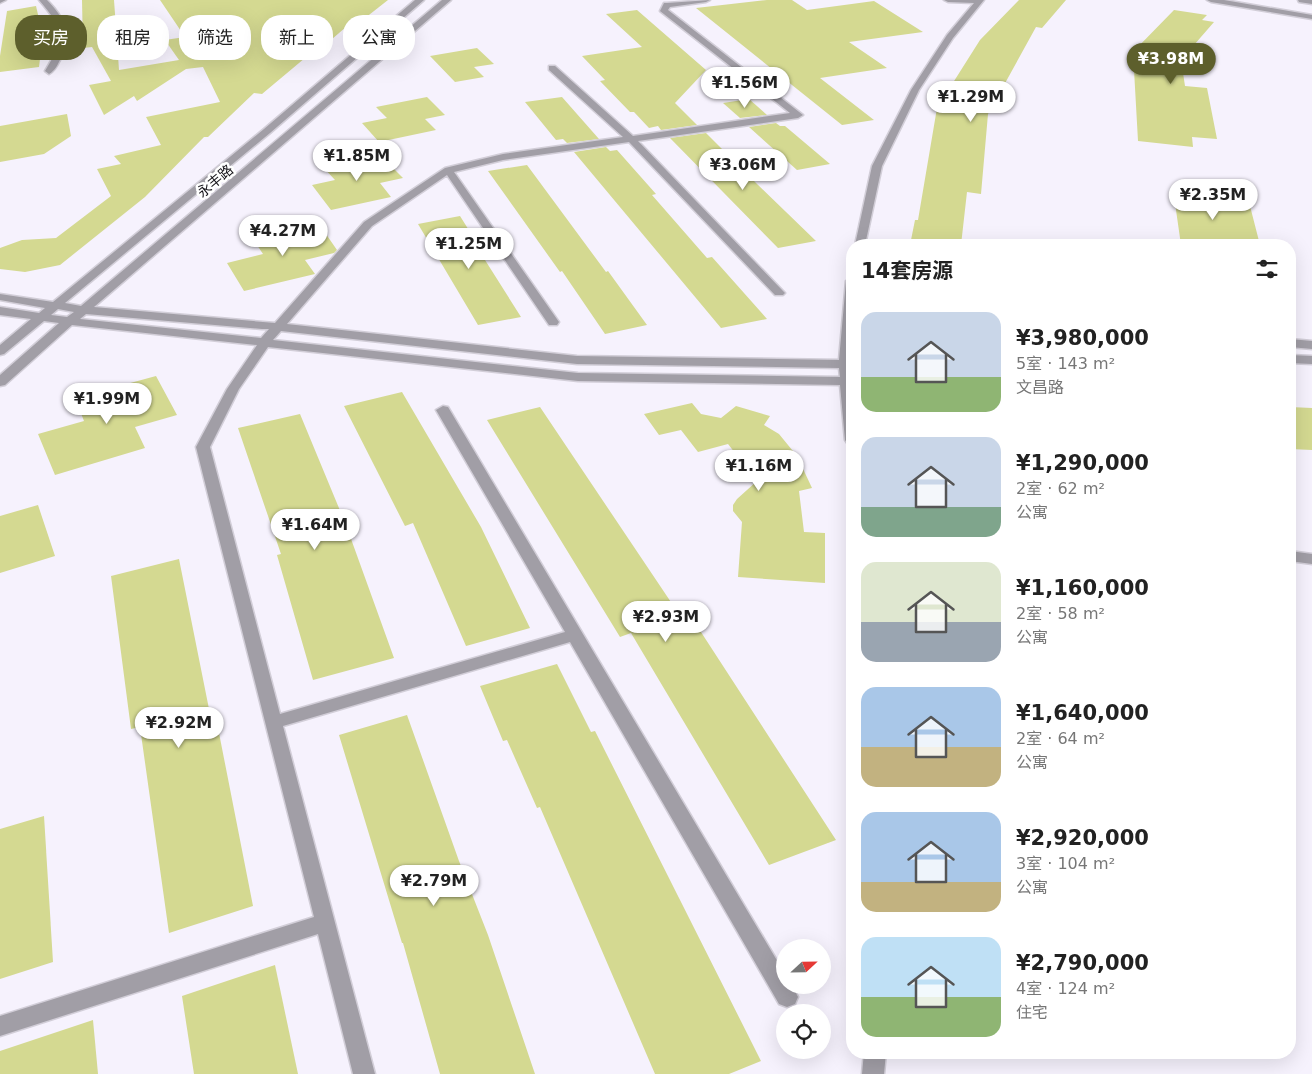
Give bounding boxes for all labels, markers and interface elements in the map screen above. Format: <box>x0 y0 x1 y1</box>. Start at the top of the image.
chip: 买房 <box>15 15 87 60</box>
chip: 租房 <box>97 15 169 60</box>
chip: 筛选 <box>179 15 251 60</box>
chip: 新上 <box>261 15 333 60</box>
chip: 公寓 <box>343 15 415 60</box>
pin: ¥3.98M <box>1130 42 1212 85</box>
text: ¥3.98M <box>1138 49 1204 68</box>
pin: ¥1.56M <box>704 66 786 109</box>
text: ¥1.56M <box>712 73 778 92</box>
pin: ¥1.29M <box>930 80 1012 123</box>
text: ¥1.29M <box>938 87 1004 106</box>
pin: ¥1.85M <box>316 140 398 182</box>
text: ¥1.85M <box>324 146 390 165</box>
pin: ¥3.06M <box>702 148 784 191</box>
text: ¥3.06M <box>710 155 776 174</box>
street label: 永丰路 <box>194 161 236 201</box>
pin: ¥2.35M <box>1172 178 1254 221</box>
text: ¥2.35M <box>1180 185 1246 204</box>
pin: ¥4.27M <box>242 214 324 257</box>
text: ¥4.27M <box>250 221 316 240</box>
pin: ¥1.25M <box>428 228 510 270</box>
text: ¥1.25M <box>436 234 502 253</box>
icon: filters <box>1253 255 1281 283</box>
text: 14套房源 <box>861 259 953 283</box>
text: ¥3,980,000 <box>1016 326 1149 350</box>
icon: home <box>901 332 961 392</box>
text: 5室 · 143 m² <box>1016 354 1115 373</box>
text: 文昌路 <box>1016 378 1064 397</box>
pin: ¥1.99M <box>66 382 148 425</box>
text: ¥1.99M <box>74 389 140 408</box>
pin: ¥1.16M <box>718 450 800 492</box>
text: ¥1,290,000 <box>1016 451 1149 475</box>
text: ¥1.16M <box>726 456 792 475</box>
icon: home <box>901 457 961 517</box>
text: 2室 · 62 m² <box>1016 479 1105 498</box>
text: 公寓 <box>1016 503 1048 522</box>
pin: ¥1.64M <box>274 508 356 551</box>
text: ¥1.64M <box>282 515 348 534</box>
text: ¥1,160,000 <box>1016 576 1149 600</box>
icon: home <box>901 582 961 642</box>
pin: ¥2.93M <box>625 600 707 643</box>
text: 2室 · 58 m² <box>1016 604 1105 623</box>
text: ¥2.93M <box>633 607 699 626</box>
text: 公寓 <box>1016 628 1048 647</box>
text: ¥1,640,000 <box>1016 701 1149 725</box>
pin: ¥2.92M <box>138 706 220 749</box>
icon: home <box>901 707 961 767</box>
text: ¥2.92M <box>146 713 212 732</box>
text: 2室 · 64 m² <box>1016 729 1105 748</box>
text: 公寓 <box>1016 753 1048 772</box>
text: ¥2,920,000 <box>1016 826 1149 850</box>
icon: home <box>901 832 961 892</box>
text: 3室 · 104 m² <box>1016 854 1115 873</box>
pin: ¥2.79M <box>393 864 475 907</box>
text: ¥2.79M <box>401 871 467 890</box>
text: 公寓 <box>1016 878 1048 897</box>
north arrow <box>776 939 831 994</box>
map controls <box>776 939 831 1059</box>
text: ¥2,790,000 <box>1016 951 1149 975</box>
icon: home <box>901 957 961 1017</box>
text: 4室 · 124 m² <box>1016 979 1115 998</box>
text: 住宅 <box>1016 1003 1048 1022</box>
button: locate <box>776 1004 831 1059</box>

